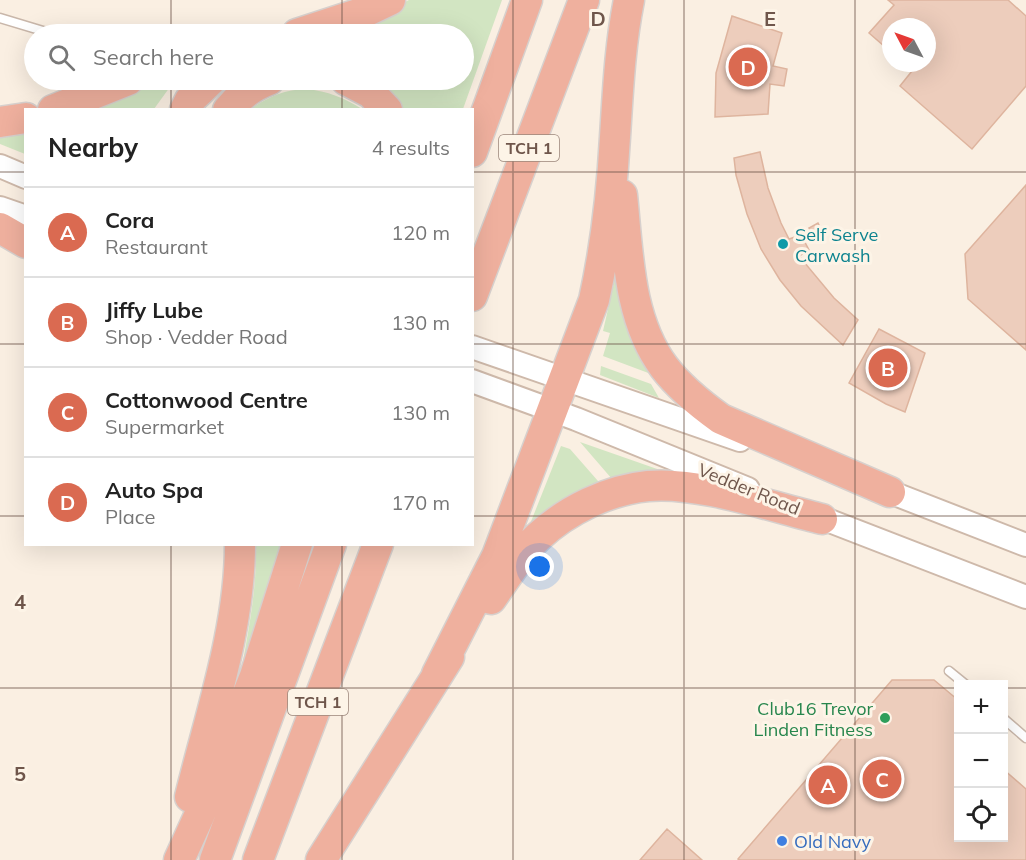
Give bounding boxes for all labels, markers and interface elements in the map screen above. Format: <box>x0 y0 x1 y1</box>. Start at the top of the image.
text: D <box>590 6 606 31</box>
text: E <box>764 6 776 31</box>
north arrow <box>882 18 936 72</box>
search box <box>24 24 474 90</box>
icon: search <box>45 41 78 74</box>
text: Search here <box>93 43 214 71</box>
pin: D <box>728 44 768 90</box>
text: Nearby <box>48 131 138 164</box>
text: 4 results <box>372 135 450 160</box>
road number: TCH 1 <box>499 135 559 161</box>
text: Cora <box>105 206 155 234</box>
text: A <box>60 220 75 245</box>
text: 120 m <box>391 220 450 245</box>
place label: Self Serve Carwash <box>795 223 878 267</box>
text: Restaurant <box>105 234 208 259</box>
marker: Self Serve Carwash <box>776 237 790 251</box>
text: Jiffy Lube <box>105 296 203 324</box>
text: B <box>61 310 74 335</box>
text: 130 m <box>391 310 450 335</box>
text: Shop · Vedder Road <box>105 324 288 349</box>
pin: B <box>868 346 908 391</box>
text: Cottonwood Centre <box>105 386 308 414</box>
text: C <box>61 400 74 425</box>
text: 130 m <box>391 400 450 425</box>
text: Supermarket <box>105 414 224 439</box>
street label: Vedder Road <box>695 458 803 520</box>
text: Auto Spa <box>105 476 203 504</box>
text: D <box>60 490 75 515</box>
text: 170 m <box>391 490 450 515</box>
text: Place <box>105 504 155 529</box>
your location <box>525 552 554 581</box>
text: 4 <box>14 589 26 614</box>
map controls <box>954 680 1008 842</box>
button: + <box>954 680 1008 734</box>
road number: TCH 1 <box>288 689 348 715</box>
place label: Club16 Trevor Linden Fitness <box>754 697 873 741</box>
marker: Club16 Trevor Linden Fitness <box>878 711 892 725</box>
button: − <box>954 734 1008 788</box>
pin: C <box>862 756 902 802</box>
text: 5 <box>14 761 26 786</box>
pin: A <box>808 762 848 808</box>
button: locate <box>954 788 1008 842</box>
place label: Old Navy <box>794 830 872 853</box>
marker: Old Navy <box>775 834 789 848</box>

